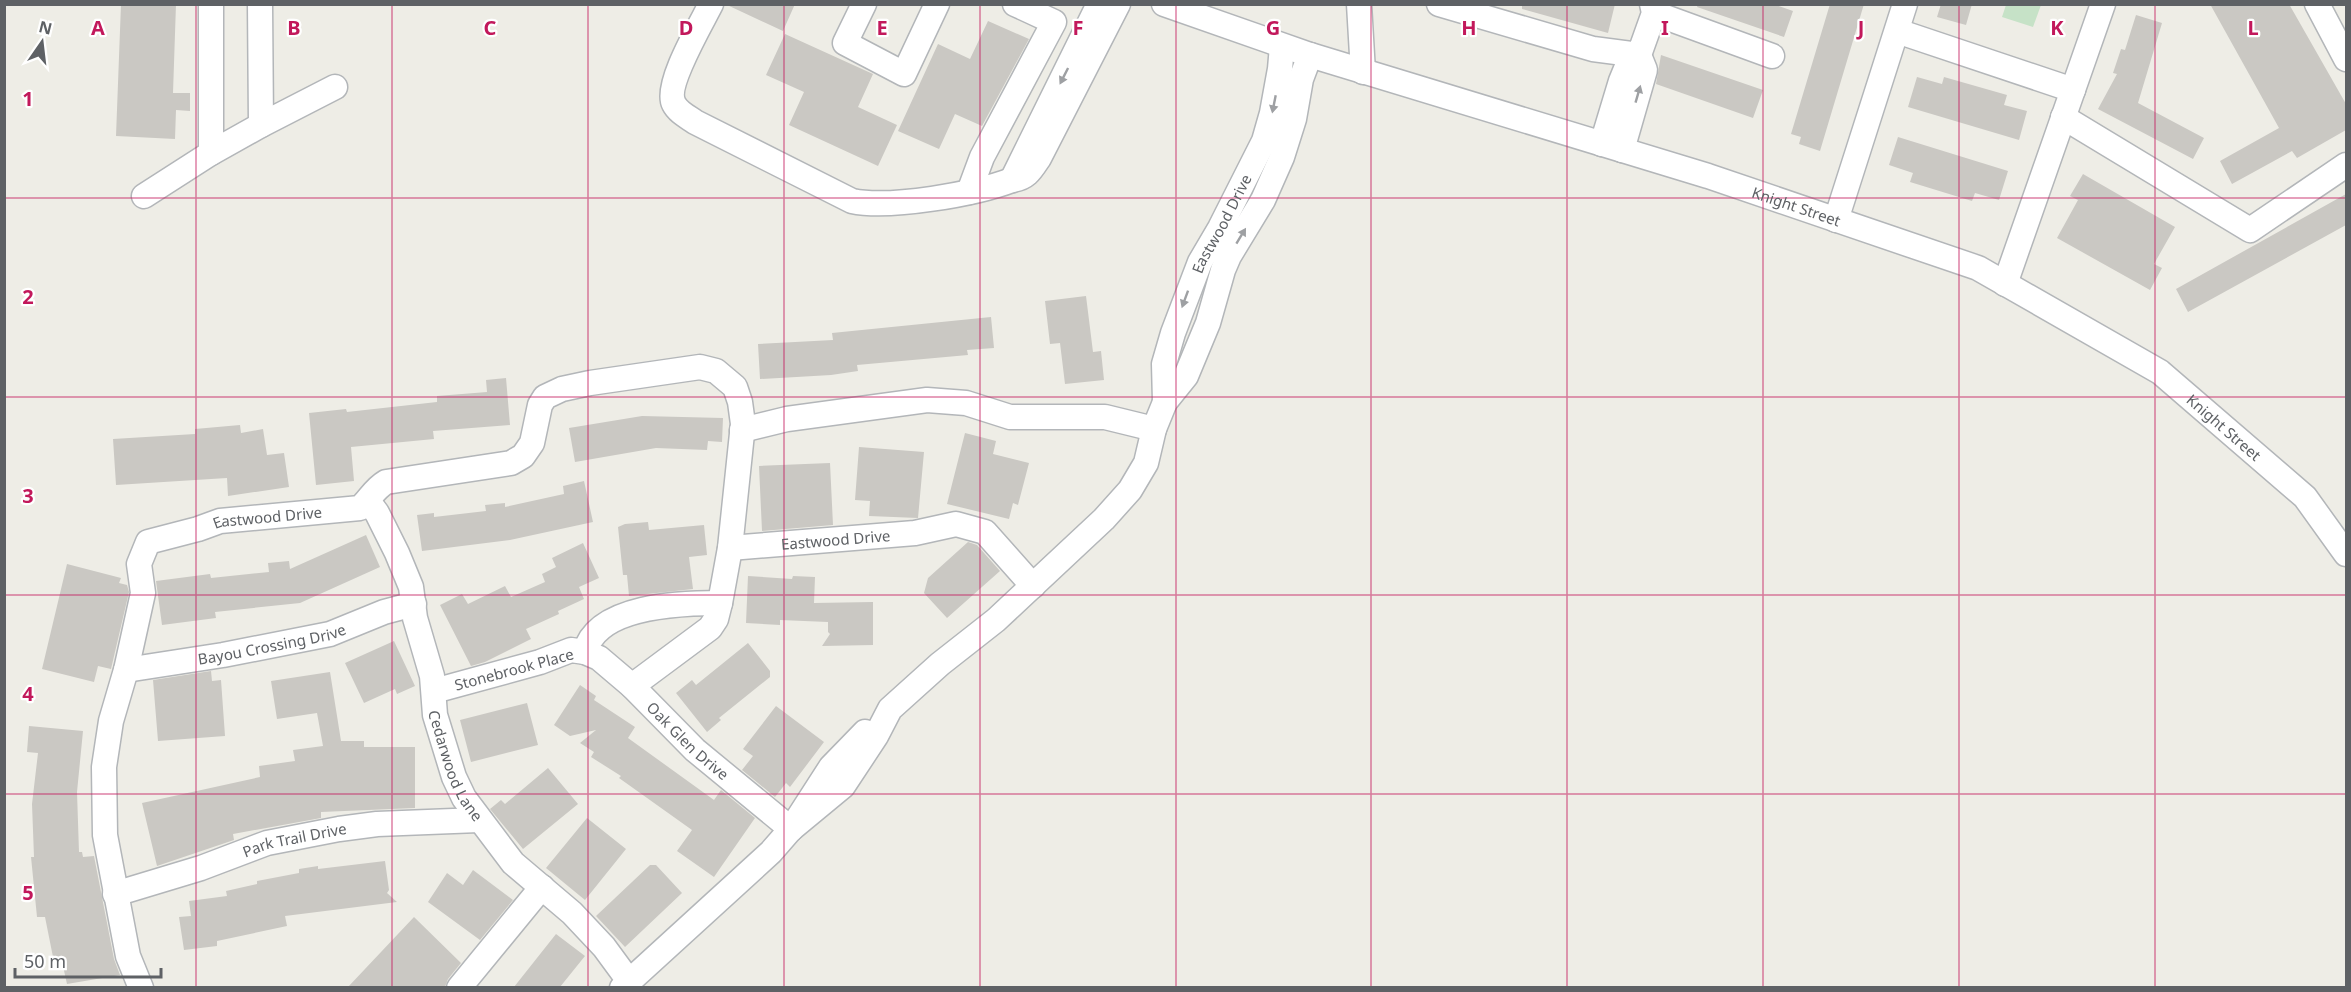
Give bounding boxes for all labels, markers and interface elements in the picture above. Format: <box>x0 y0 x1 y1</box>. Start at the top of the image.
north arrow <box>12 12 72 72</box>
text: A <box>91 14 105 41</box>
text: B <box>287 14 301 41</box>
text: C <box>484 14 497 41</box>
text: D <box>679 14 693 41</box>
text: E <box>876 14 888 41</box>
text: F <box>1073 14 1083 41</box>
text: G <box>1266 14 1280 41</box>
text: H <box>1461 14 1477 41</box>
text: I <box>1661 14 1669 41</box>
text: J <box>1856 14 1864 41</box>
text: K <box>2050 14 2064 41</box>
text: L <box>2247 14 2259 41</box>
text: N <box>37 15 55 40</box>
one-way arrow <box>1059 67 1069 84</box>
text: 1 <box>22 85 34 112</box>
one-way arrow <box>1634 85 1643 103</box>
one-way arrow <box>1269 94 1278 113</box>
street label: Eastwood Drive <box>1187 171 1256 276</box>
street label: Knight Street <box>1749 182 1844 231</box>
one-way arrow <box>1236 228 1247 244</box>
text: 2 <box>22 283 34 310</box>
one-way arrow <box>1179 291 1189 309</box>
street label: Knight Street <box>2183 389 2266 465</box>
text: 3 <box>22 482 34 509</box>
street label: Eastwood Drive <box>210 502 323 533</box>
street label: Eastwood Drive <box>780 525 891 554</box>
street label: Bayou Crossing Drive <box>196 619 349 669</box>
street label: Stonebrook Place <box>452 643 576 695</box>
text: 4 <box>22 680 34 707</box>
street label: Oak Glen Drive <box>643 697 733 784</box>
street label: Cedarwood Lane <box>425 709 488 825</box>
street label: Park Trail Drive <box>240 818 348 861</box>
text: 5 <box>22 879 34 906</box>
scale bar <box>15 941 160 979</box>
text: 50 m <box>24 949 66 973</box>

